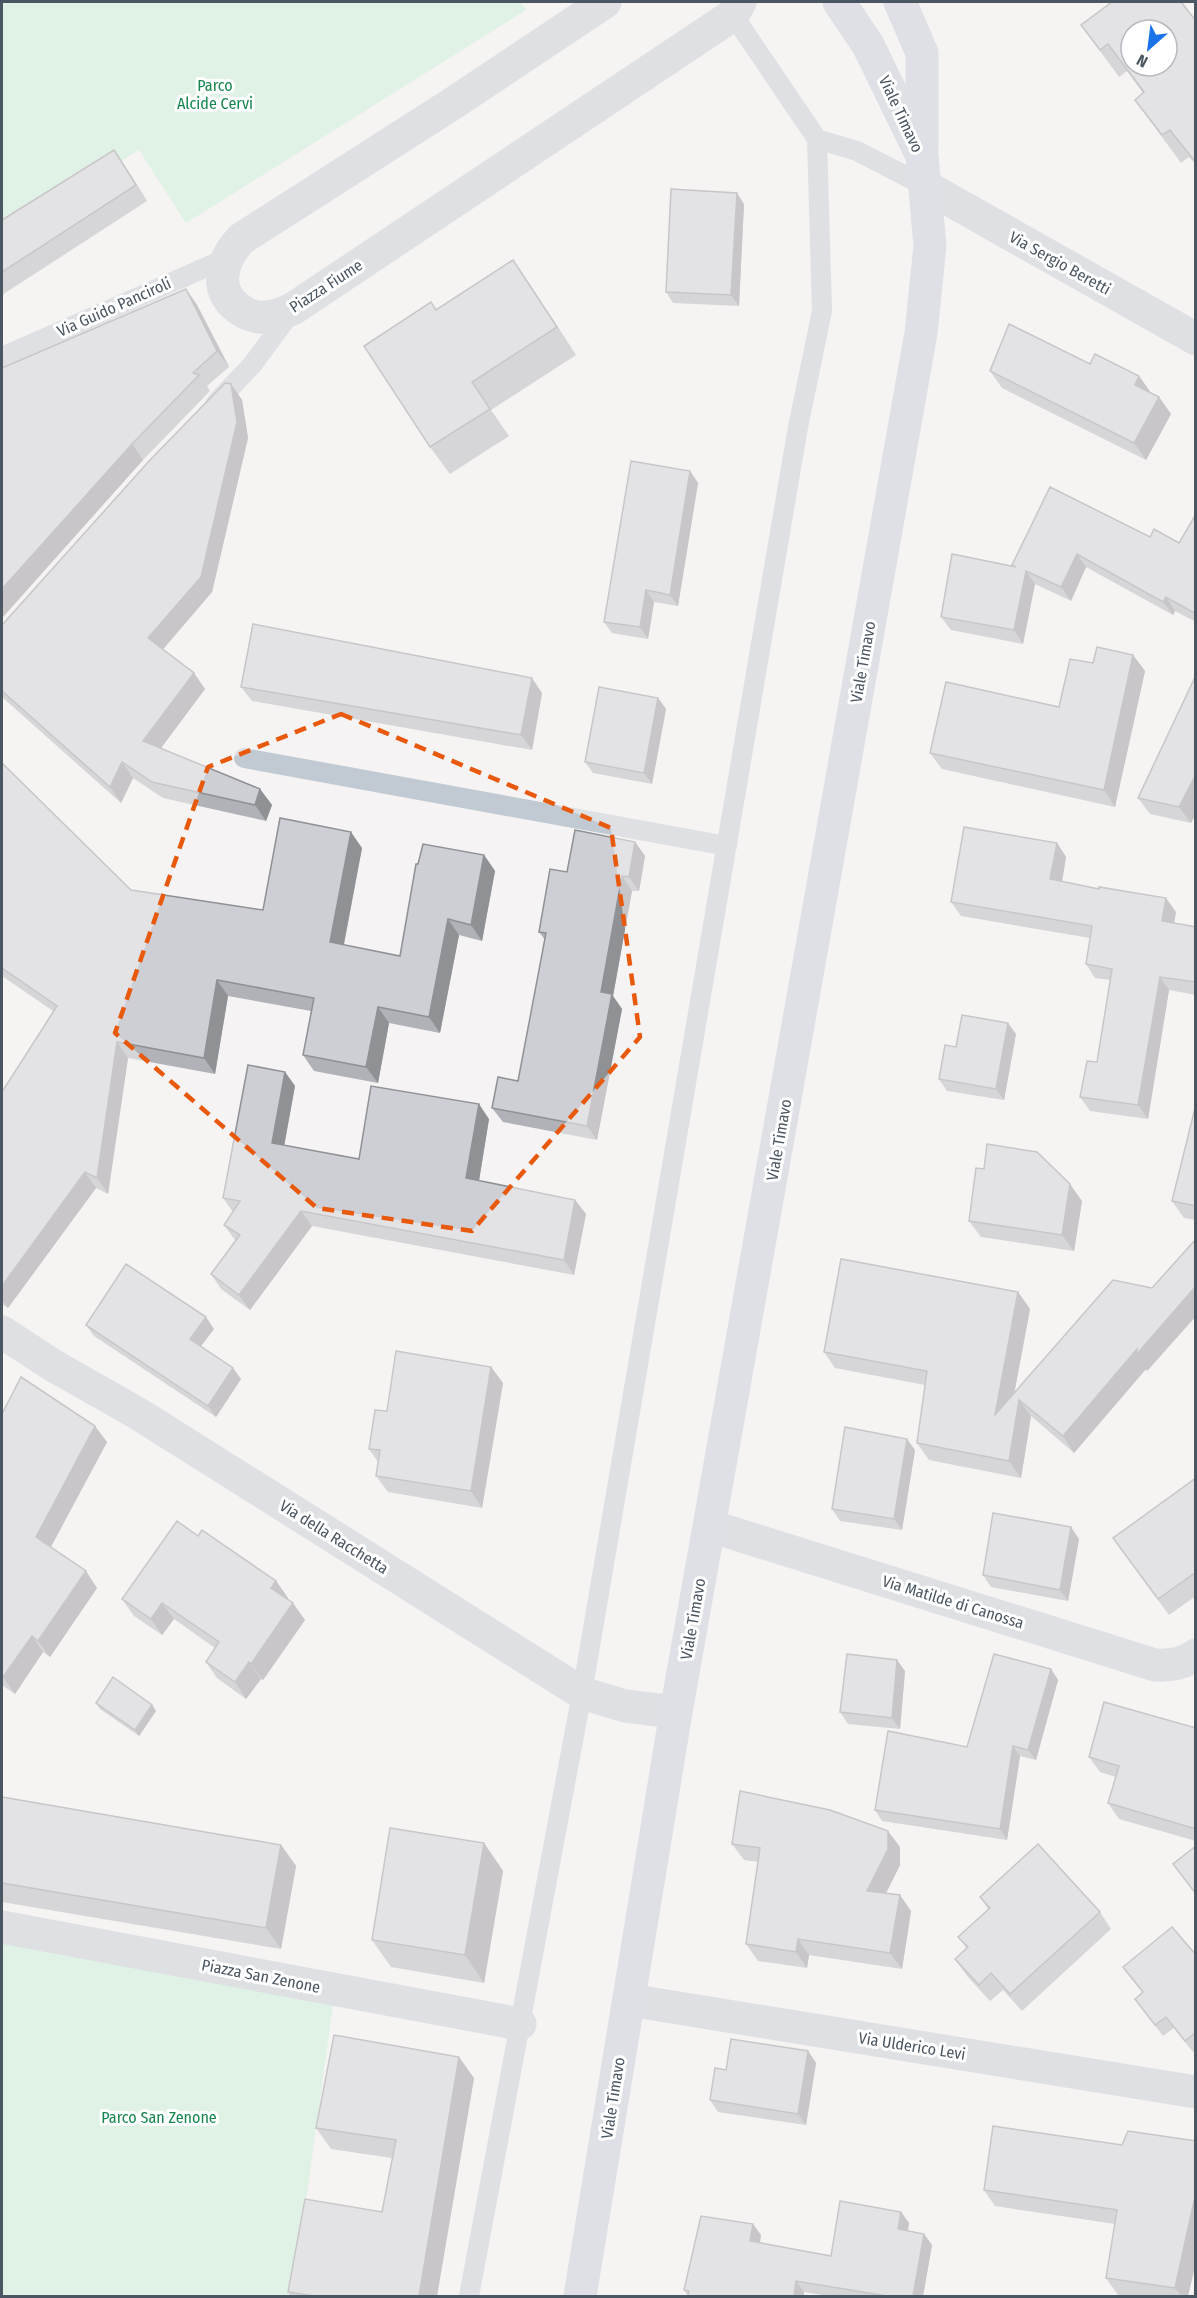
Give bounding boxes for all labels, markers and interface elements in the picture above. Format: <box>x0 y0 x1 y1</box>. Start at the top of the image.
north arrow <box>1119 18 1179 78</box>
text: N <box>1133 50 1151 71</box>
street label: Viale Timavo <box>875 73 927 155</box>
park label: Parco Alcide Cervi <box>177 76 253 113</box>
street label: Via Sergio Beretti <box>1006 227 1114 299</box>
street label: Piazza Fiume <box>286 255 366 317</box>
street label: Via Guido Panciroli <box>54 273 174 341</box>
street label: Viale Timavo <box>846 620 880 704</box>
street label: Viale Timavo <box>762 1098 796 1182</box>
street label: Via della Racchetta <box>276 1496 392 1578</box>
street label: Via Matilde di Canossa <box>880 1571 1026 1633</box>
street label: Viale Timavo <box>676 1577 710 1661</box>
street label: Piazza San Zenone <box>200 1955 322 1997</box>
street label: Via Ulderico Levi <box>857 2028 967 2064</box>
street label: Viale Timavo <box>597 2056 629 2140</box>
park label: Parco San Zenone <box>101 2108 217 2127</box>

